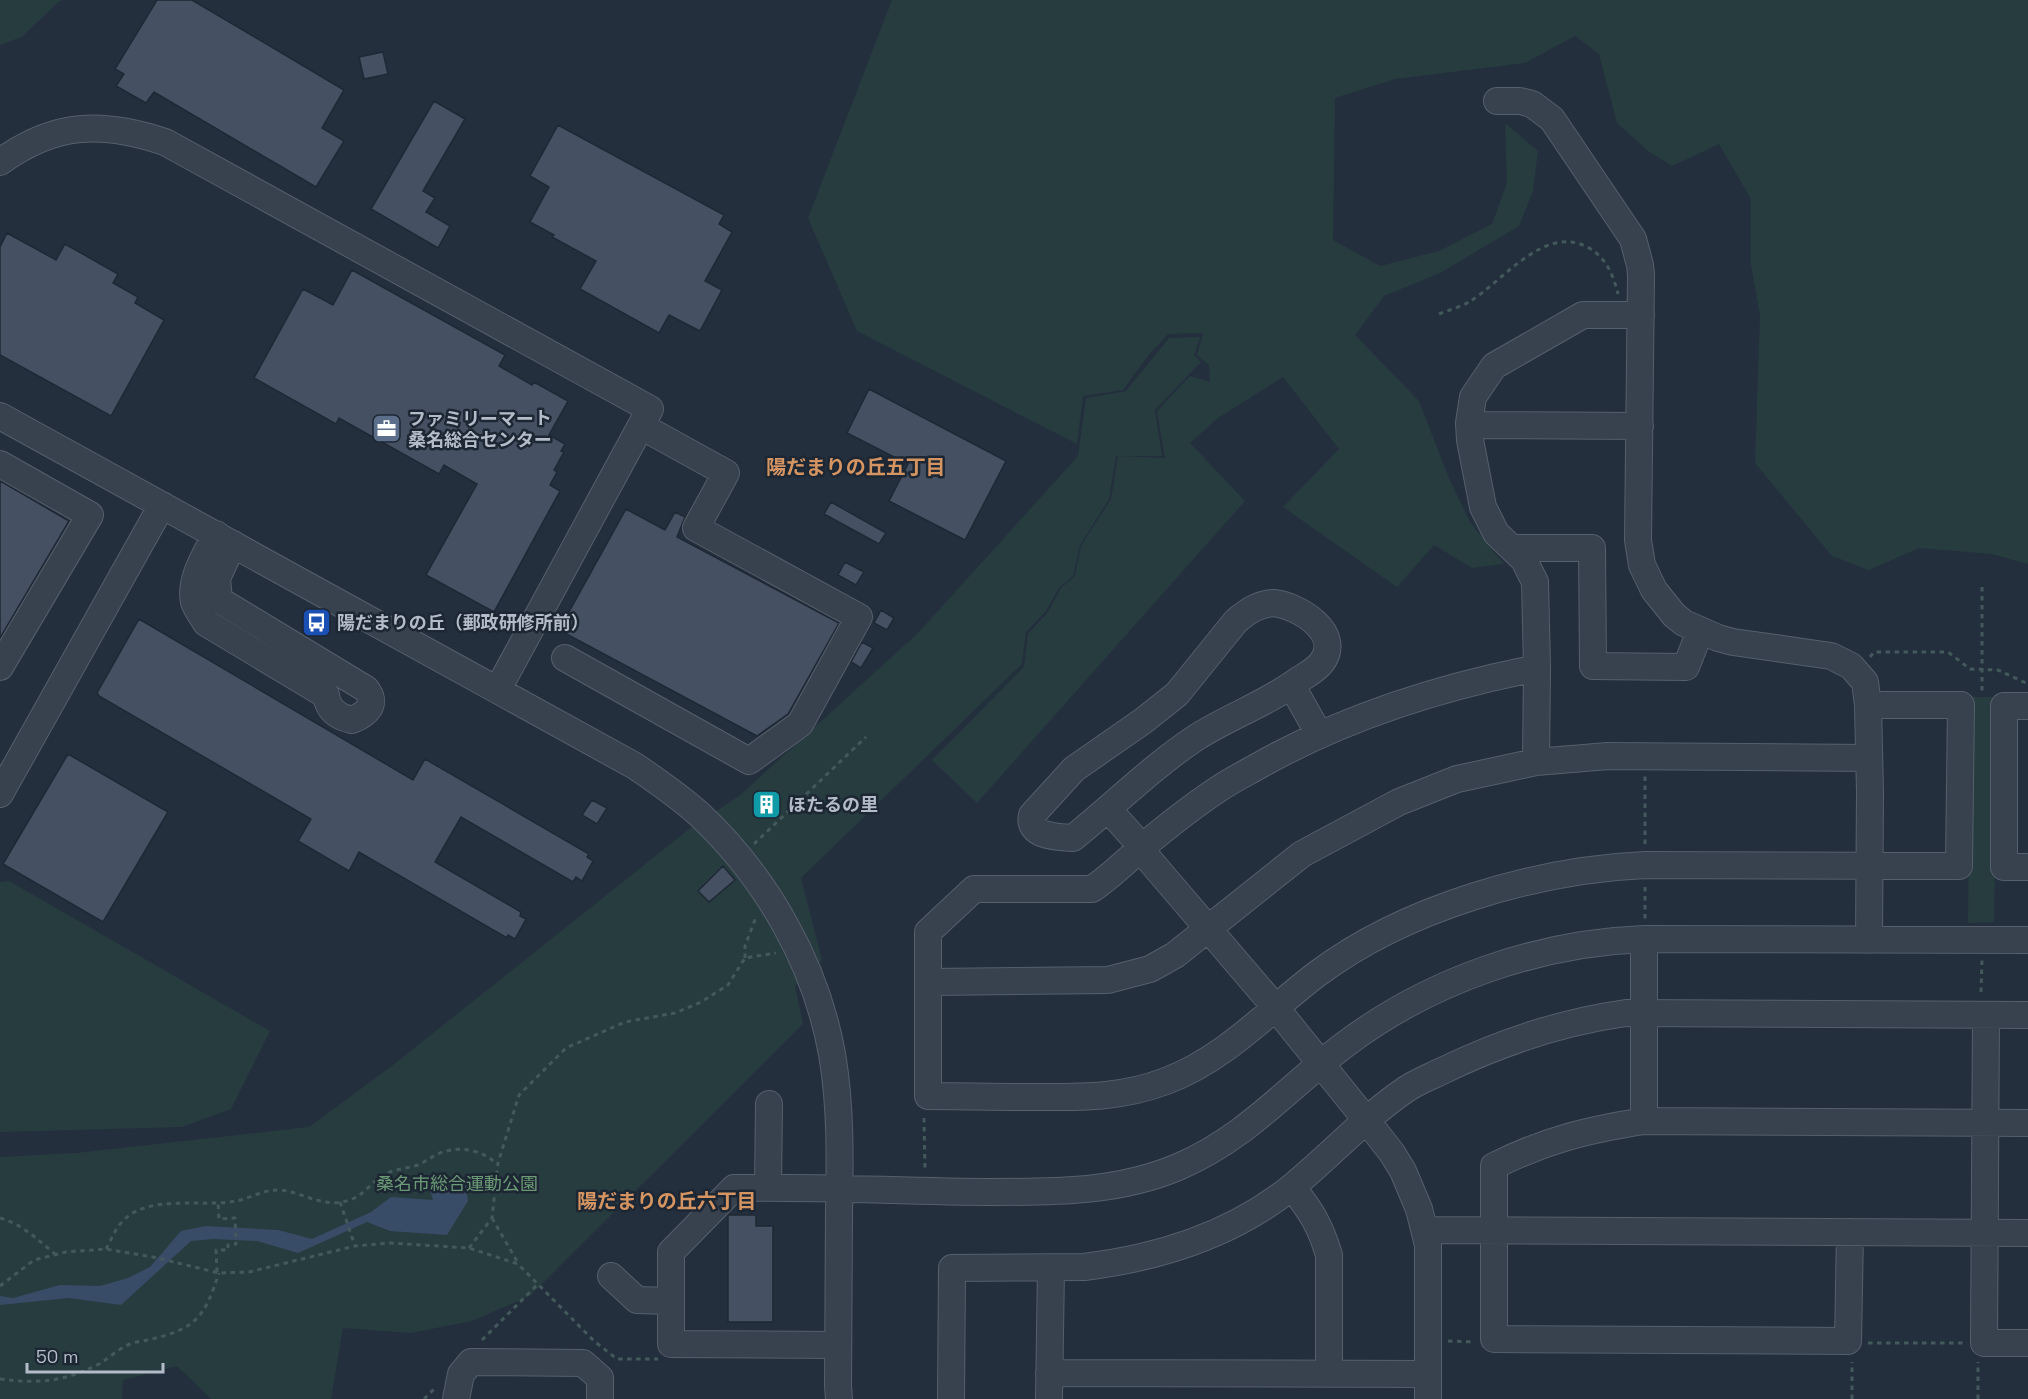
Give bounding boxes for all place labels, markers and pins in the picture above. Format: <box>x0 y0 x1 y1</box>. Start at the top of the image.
place label: ファミリーマート 桑名総合センター <box>408 407 552 451</box>
office icon: ファミリーマート 桑名総合センター <box>371 412 403 444</box>
bus stop icon: 陽だまりの丘（郵政研修所前） <box>300 606 332 638</box>
place label: 陽だまりの丘（郵政研修所前） <box>337 611 589 634</box>
building icon: ほたるの里 <box>751 788 783 820</box>
place label: ほたるの里 <box>788 793 878 816</box>

